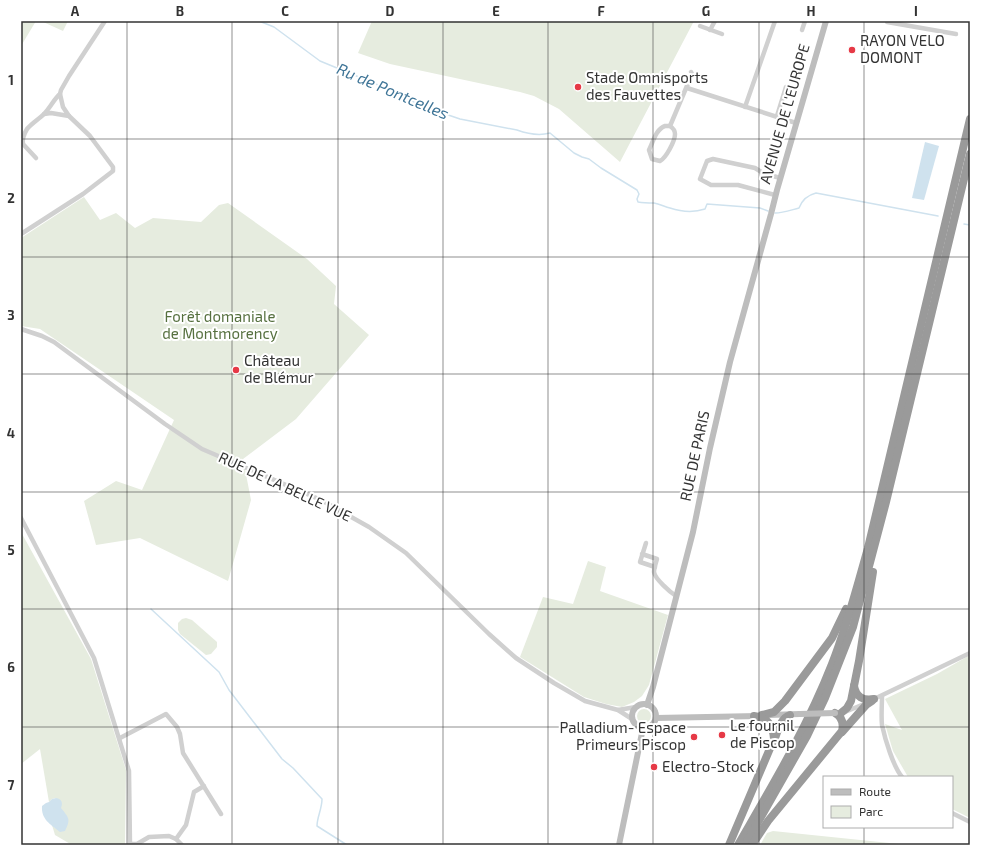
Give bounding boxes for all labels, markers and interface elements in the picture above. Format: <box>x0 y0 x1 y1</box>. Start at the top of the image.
text: A <box>71 3 80 19</box>
text: B <box>176 3 184 19</box>
text: C <box>281 3 289 19</box>
text: D <box>386 3 395 19</box>
text: E <box>492 3 500 19</box>
text: F <box>597 3 605 19</box>
text: G <box>702 3 710 19</box>
text: H <box>807 3 816 19</box>
text: I <box>914 3 918 19</box>
place label: RAYON VELO DOMONT <box>860 31 945 66</box>
street label: AVENUE DE L'EUROPE <box>755 42 813 186</box>
marker: RAYON VELO DOMONT <box>847 45 857 55</box>
water label: Ru de Pontcelles <box>334 58 452 123</box>
place label: Stade Omnisports des Fauvettes <box>586 68 708 103</box>
text: 1 <box>8 72 14 88</box>
marker: Stade Omnisports des Fauvettes <box>573 82 583 92</box>
text: 2 <box>7 190 15 206</box>
text: 3 <box>7 307 15 323</box>
park label: Forêt domaniale de Montmorency <box>162 307 278 342</box>
place label: Château de Blémur <box>244 351 314 386</box>
marker: Château de Blémur <box>231 365 241 375</box>
street label: RUE DE PARIS <box>676 409 712 503</box>
text: 4 <box>7 425 15 441</box>
street label: RUE DE LA BELLE VUE <box>216 447 355 525</box>
text: 5 <box>7 542 15 558</box>
text: 6 <box>7 659 15 675</box>
place label: Le fournil de Piscop <box>730 716 795 751</box>
place label: Palladium- Espace Primeurs Piscop <box>560 718 686 753</box>
marker: Le fournil de Piscop <box>717 730 727 740</box>
marker: Palladium- Espace Primeurs Piscop <box>689 732 699 742</box>
place label: Electro-Stock <box>662 757 755 775</box>
marker: Electro-Stock <box>649 762 659 772</box>
legend <box>823 776 953 828</box>
text: 7 <box>8 777 15 793</box>
text: Route <box>859 784 891 798</box>
text: Parc <box>859 804 883 818</box>

